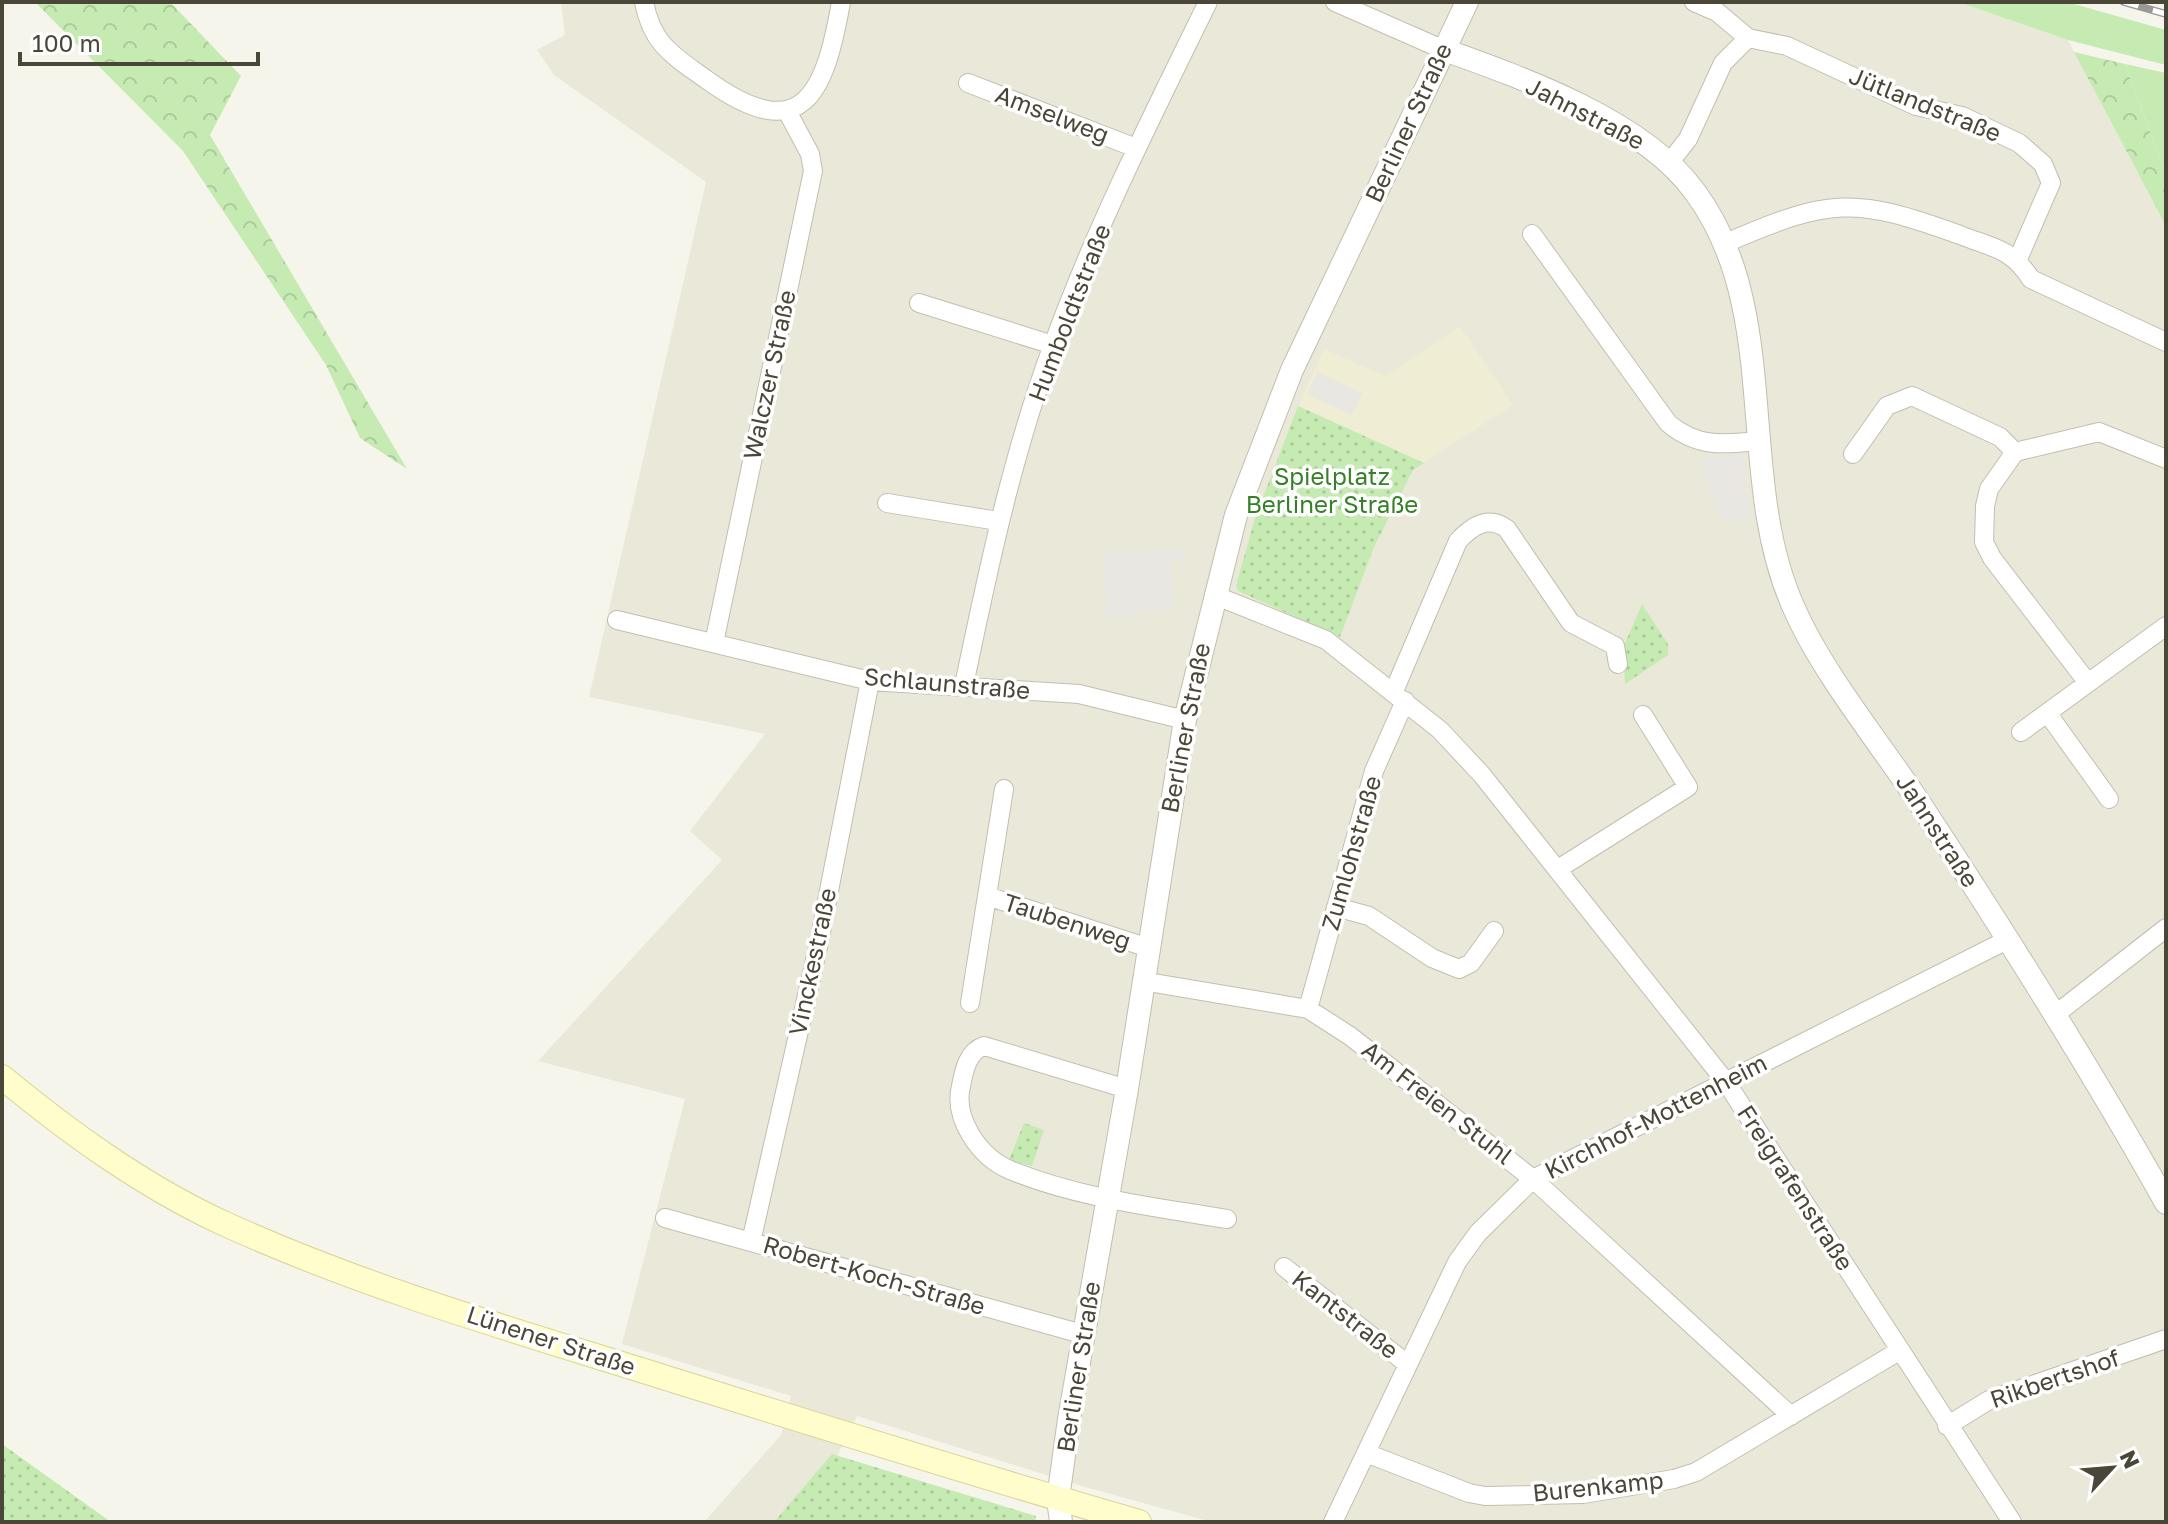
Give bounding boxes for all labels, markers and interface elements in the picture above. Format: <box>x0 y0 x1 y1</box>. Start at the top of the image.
scale bar <box>20 16 258 66</box>
text: 100 m <box>32 28 101 57</box>
street label: Berliner Straße <box>1358 38 1457 207</box>
street label: Jütlandstraße <box>1845 60 2006 147</box>
street label: Jahnstraße <box>1522 70 1650 155</box>
street label: Amselweg <box>992 79 1113 149</box>
street label: Humboldtstraße <box>1021 220 1116 405</box>
street label: Walczer Straße <box>736 287 801 462</box>
park label: Spielplatz Berliner Straße <box>1246 461 1418 518</box>
street label: Berliner Straße <box>1154 640 1215 815</box>
street label: Schlaunstraße <box>863 661 1031 704</box>
street label: Jahnstraße <box>1891 768 1986 892</box>
street label: Zumlohstraße <box>1315 772 1386 933</box>
street label: Vinckestraße <box>782 885 841 1038</box>
street label: Taubenweg <box>1000 886 1135 955</box>
street label: Am Freien Stuhl <box>1357 1034 1519 1170</box>
street label: Kirchhof-Mottenheim <box>1539 1047 1771 1184</box>
street label: Freigrafenstraße <box>1732 1099 1860 1275</box>
street label: Robert-Koch-Straße <box>760 1229 989 1320</box>
street label: Kantstraße <box>1287 1263 1405 1364</box>
street label: Berliner Straße <box>1050 1279 1105 1454</box>
street label: Lünener Straße <box>464 1299 639 1380</box>
street label: Rikbertshof <box>1986 1342 2123 1413</box>
north arrow <box>2072 1428 2152 1508</box>
text: N <box>2115 1446 2146 1472</box>
street label: Burenkamp <box>1531 1464 1665 1507</box>

